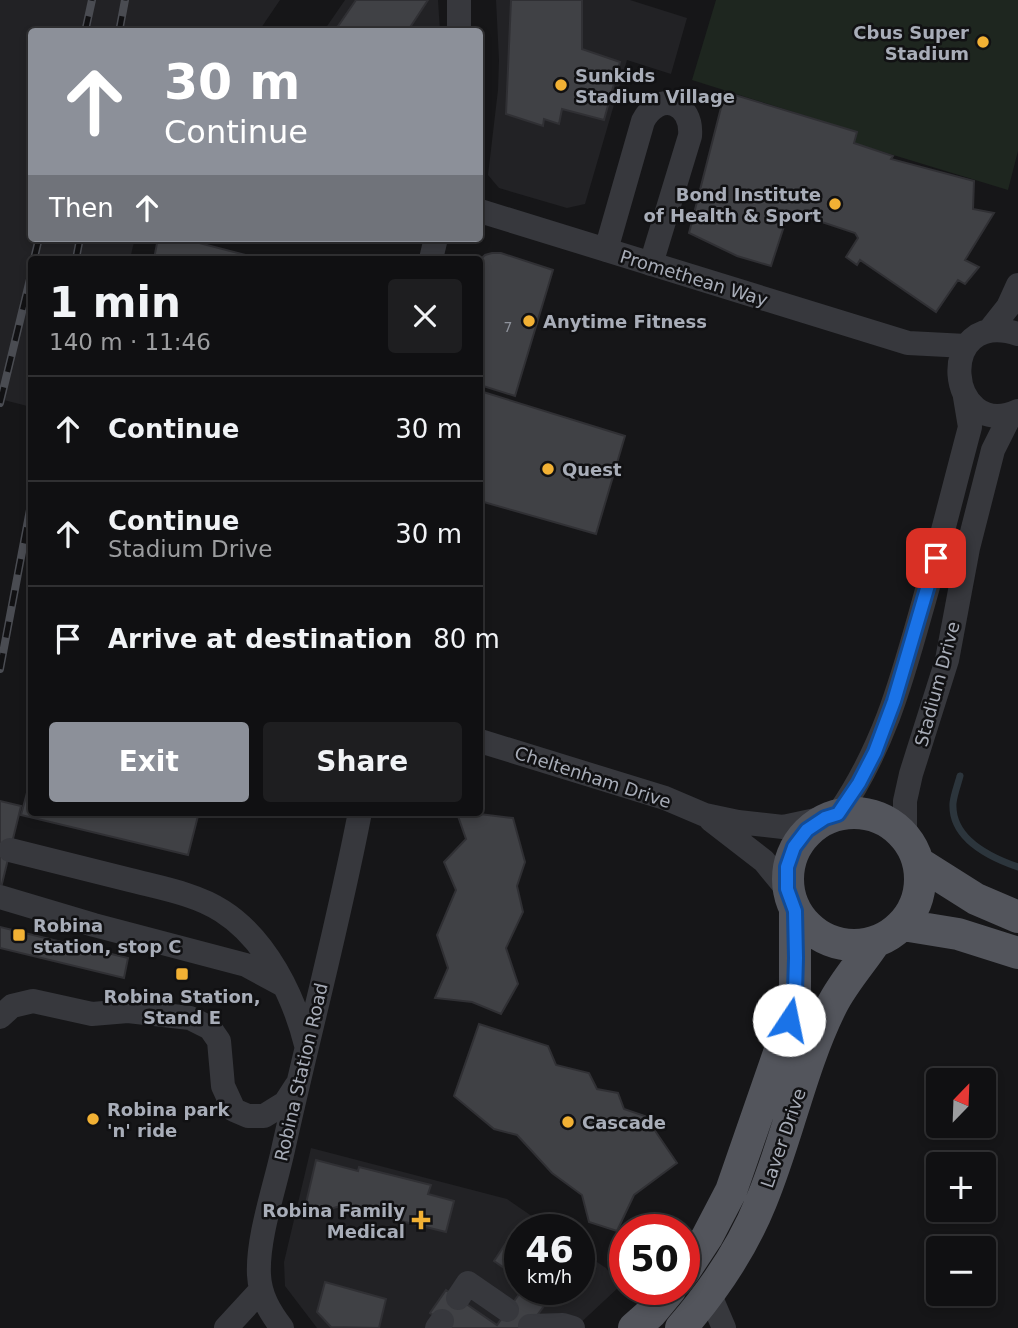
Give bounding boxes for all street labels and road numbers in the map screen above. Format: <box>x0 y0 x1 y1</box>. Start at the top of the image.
street label: Promethean Way <box>618 246 771 311</box>
street label: Stadium Drive <box>910 619 964 749</box>
street label: Cheltenham Drive <box>512 742 674 812</box>
street label: Robina Station Road <box>270 981 332 1163</box>
street label: Laver Drive <box>756 1085 810 1191</box>

